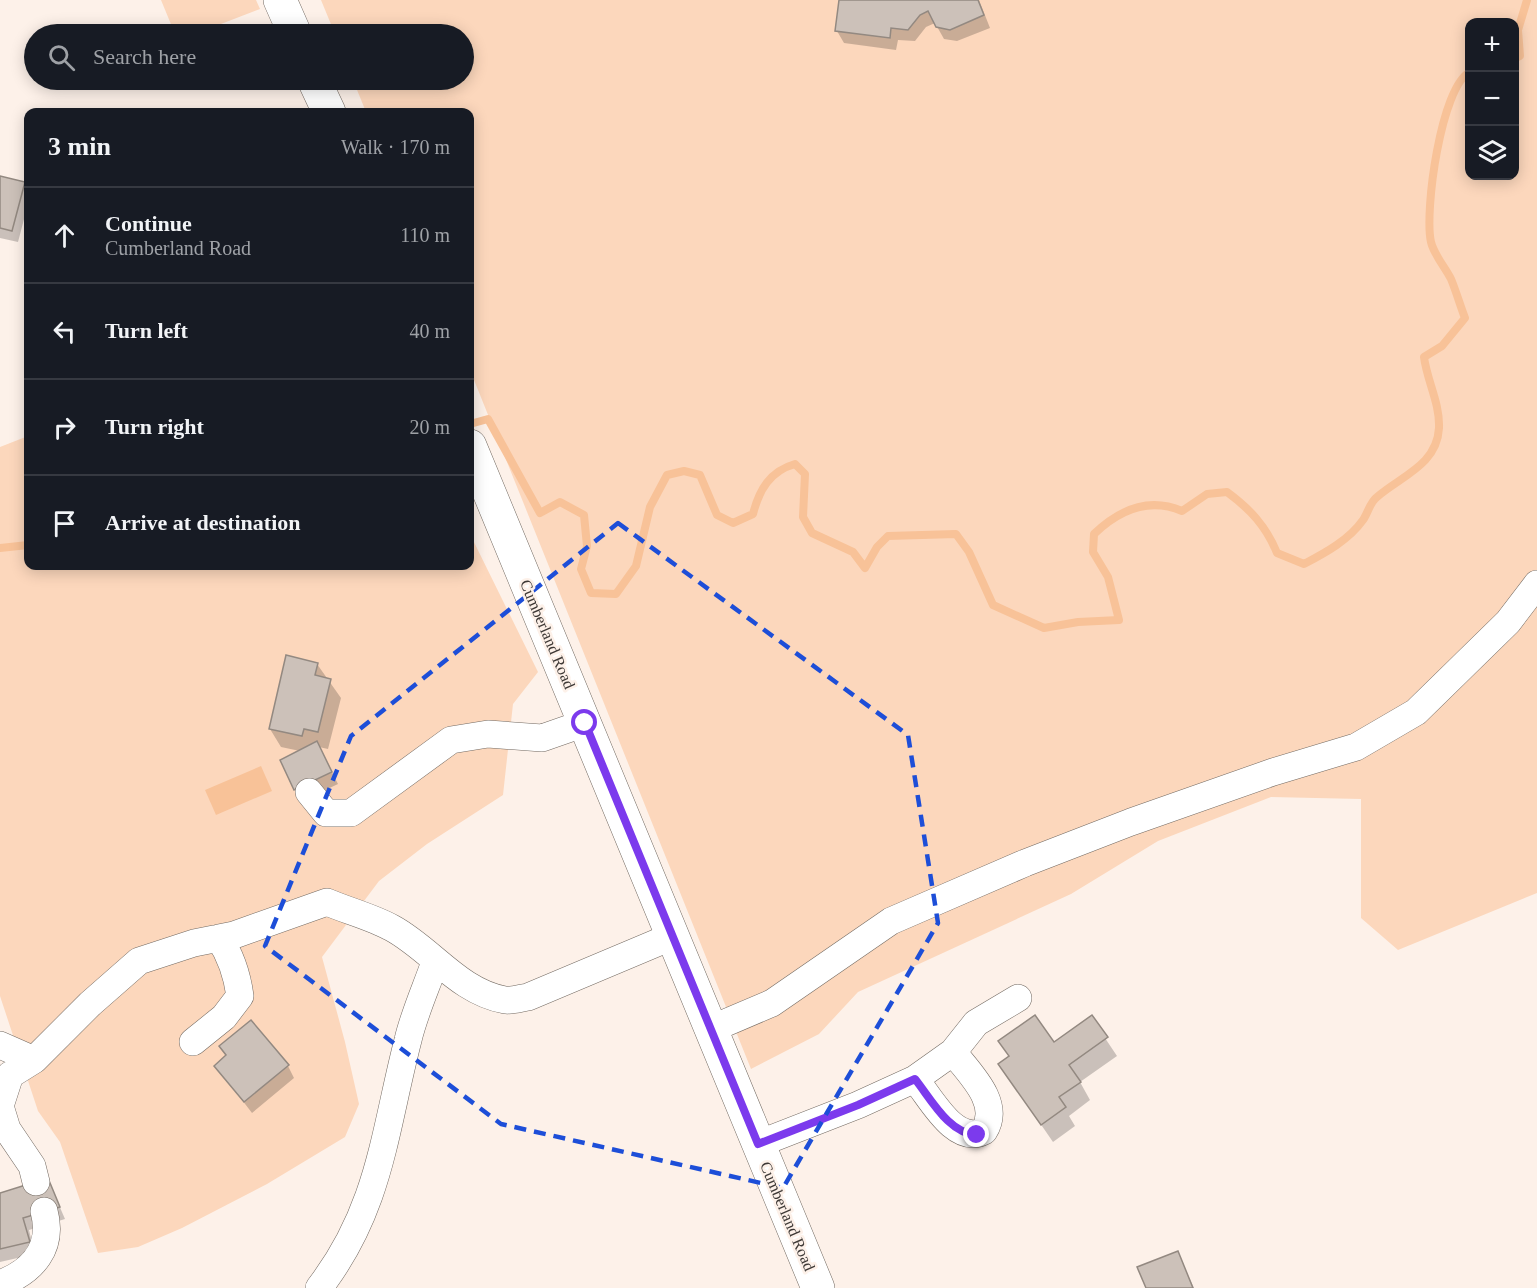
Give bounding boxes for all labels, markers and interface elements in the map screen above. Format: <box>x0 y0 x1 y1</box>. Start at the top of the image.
map controls <box>1465 18 1519 180</box>
button: + <box>1465 18 1519 72</box>
search box <box>24 24 474 90</box>
icon: search <box>45 41 78 74</box>
text: Search here <box>93 44 196 69</box>
button: − <box>1465 72 1519 126</box>
button: layers <box>1465 126 1519 180</box>
text: 3 min <box>48 132 111 161</box>
text: Walk · 170 m <box>341 136 450 158</box>
text: Continue <box>105 211 192 236</box>
icon: ahead <box>48 219 81 252</box>
text: 110 m <box>400 224 450 246</box>
text: Cumberland Road <box>105 237 251 259</box>
icon: left <box>48 315 81 348</box>
text: Turn left <box>105 318 188 343</box>
text: 40 m <box>409 320 450 342</box>
icon: right <box>48 411 81 444</box>
text: Turn right <box>105 414 204 439</box>
text: 20 m <box>409 416 450 438</box>
icon: arrive <box>48 507 81 540</box>
text: Arrive at destination <box>105 510 301 535</box>
street label: Cumberland Road <box>517 577 578 691</box>
route start <box>571 709 597 735</box>
route end <box>963 1121 989 1147</box>
street label: Cumberland Road <box>757 1159 818 1273</box>

